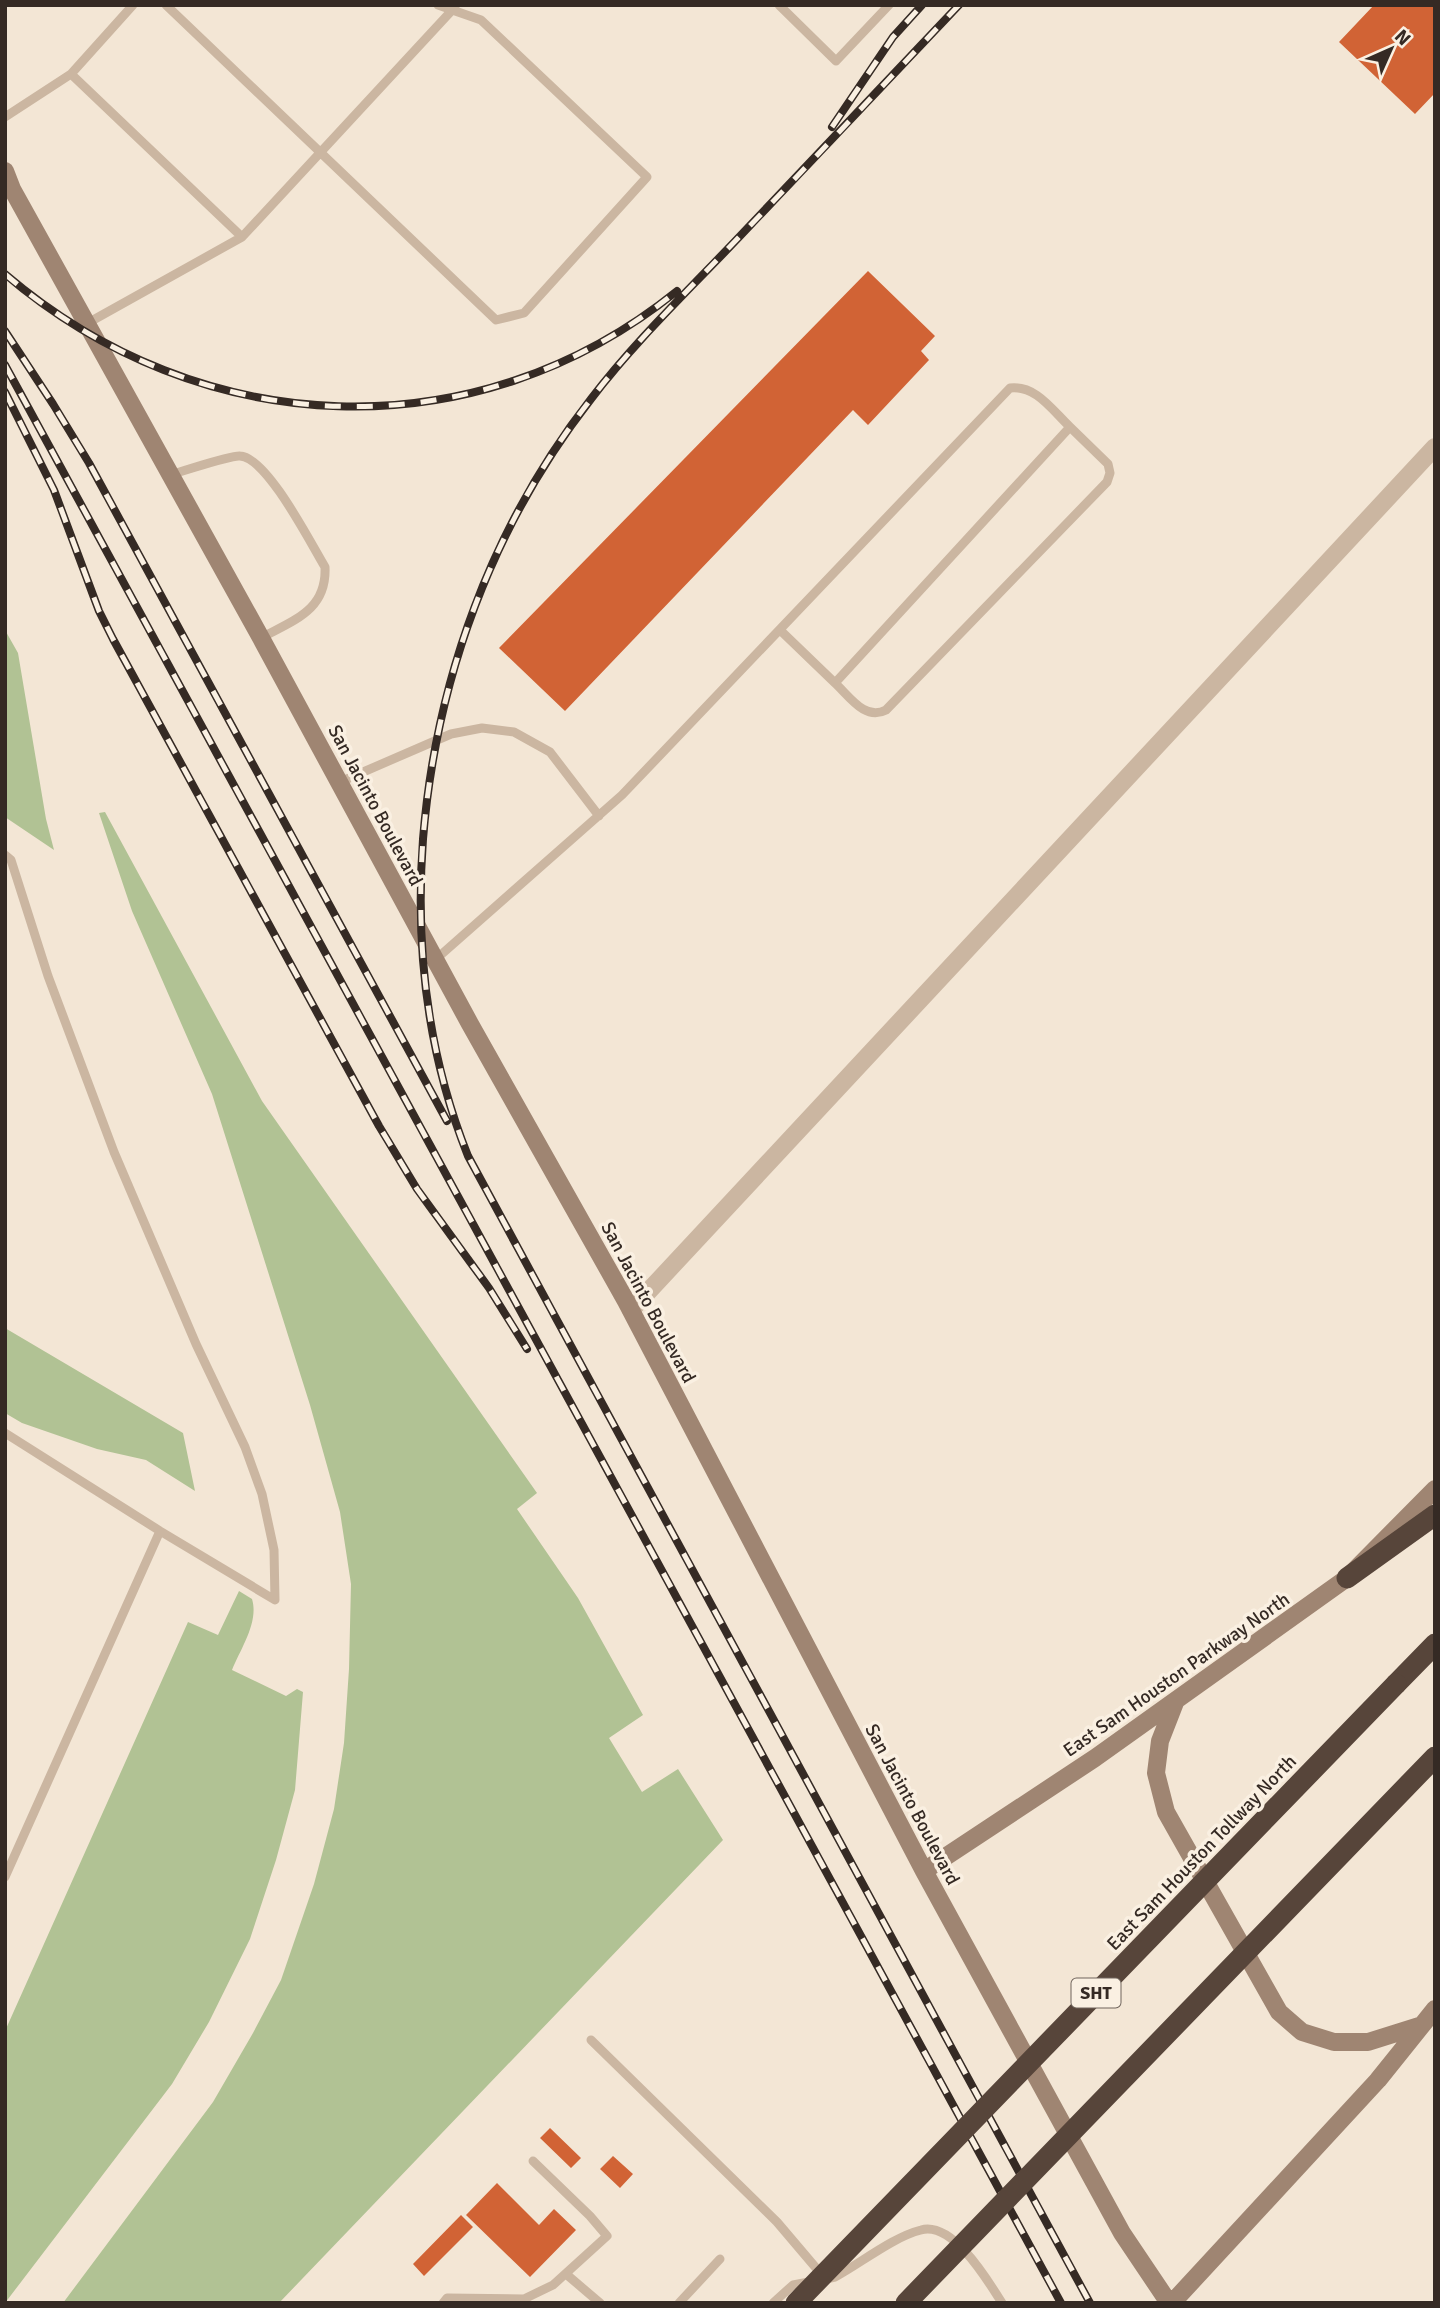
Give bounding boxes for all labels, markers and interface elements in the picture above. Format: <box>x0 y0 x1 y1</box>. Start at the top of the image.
north arrow <box>1356 14 1426 84</box>
text: N <box>1389 25 1415 51</box>
street label: San Jacinto Boulevard <box>322 721 428 890</box>
street label: San Jacinto Boulevard <box>595 1218 701 1387</box>
street label: East Sam Houston Parkway North <box>1059 1587 1294 1762</box>
street label: San Jacinto Boulevard <box>859 1720 965 1889</box>
street label: East Sam Houston Tollway North <box>1102 1750 1302 1956</box>
road number: SHT <box>1072 1979 1120 2008</box>

